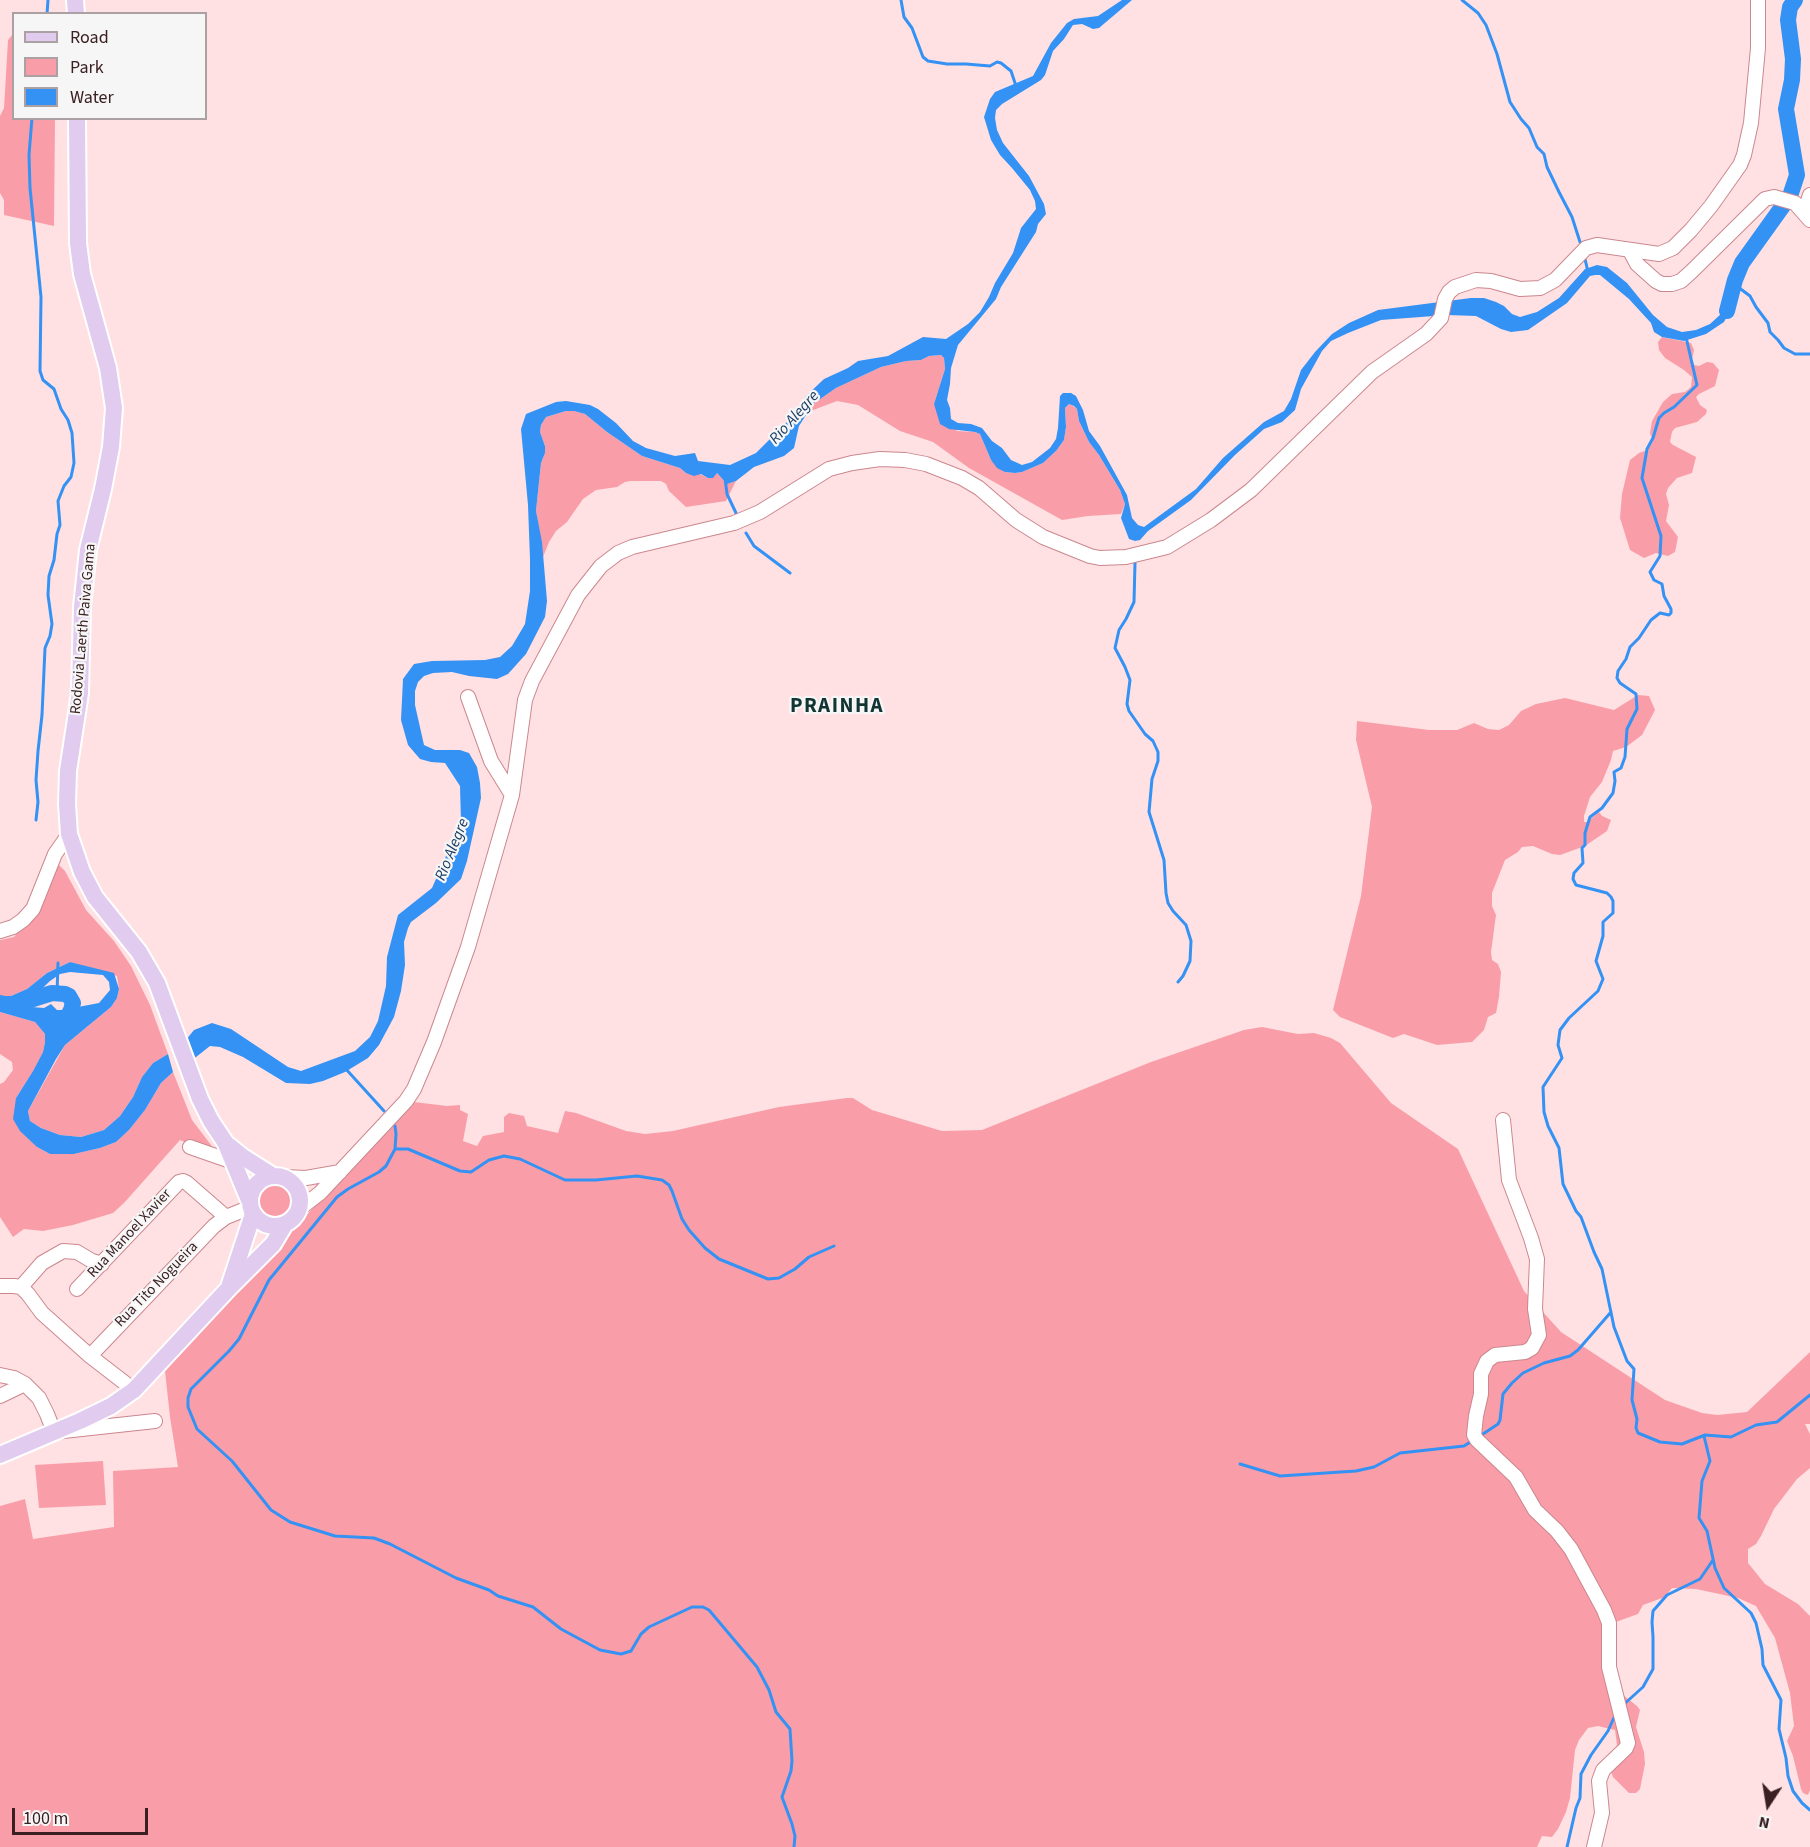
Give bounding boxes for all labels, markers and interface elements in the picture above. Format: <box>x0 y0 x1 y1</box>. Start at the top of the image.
legend <box>12 12 207 120</box>
text: Road <box>70 25 109 50</box>
text: Park <box>70 55 104 80</box>
text: Water <box>70 85 114 110</box>
water label: Rio Alegre <box>766 387 824 449</box>
street label: Rodovia Laerth Paiva Gama <box>68 543 100 715</box>
district label: PRAINHA <box>790 694 884 720</box>
water label: Rio Alegre <box>432 816 474 884</box>
street label: Rua Manoel Xavier <box>84 1186 176 1282</box>
street label: Rua Tito Nogueira <box>112 1238 202 1332</box>
north arrow <box>1738 1775 1798 1835</box>
scale bar <box>15 1796 152 1834</box>
text: 100 m <box>23 1806 68 1831</box>
text: N <box>1757 1811 1772 1834</box>

